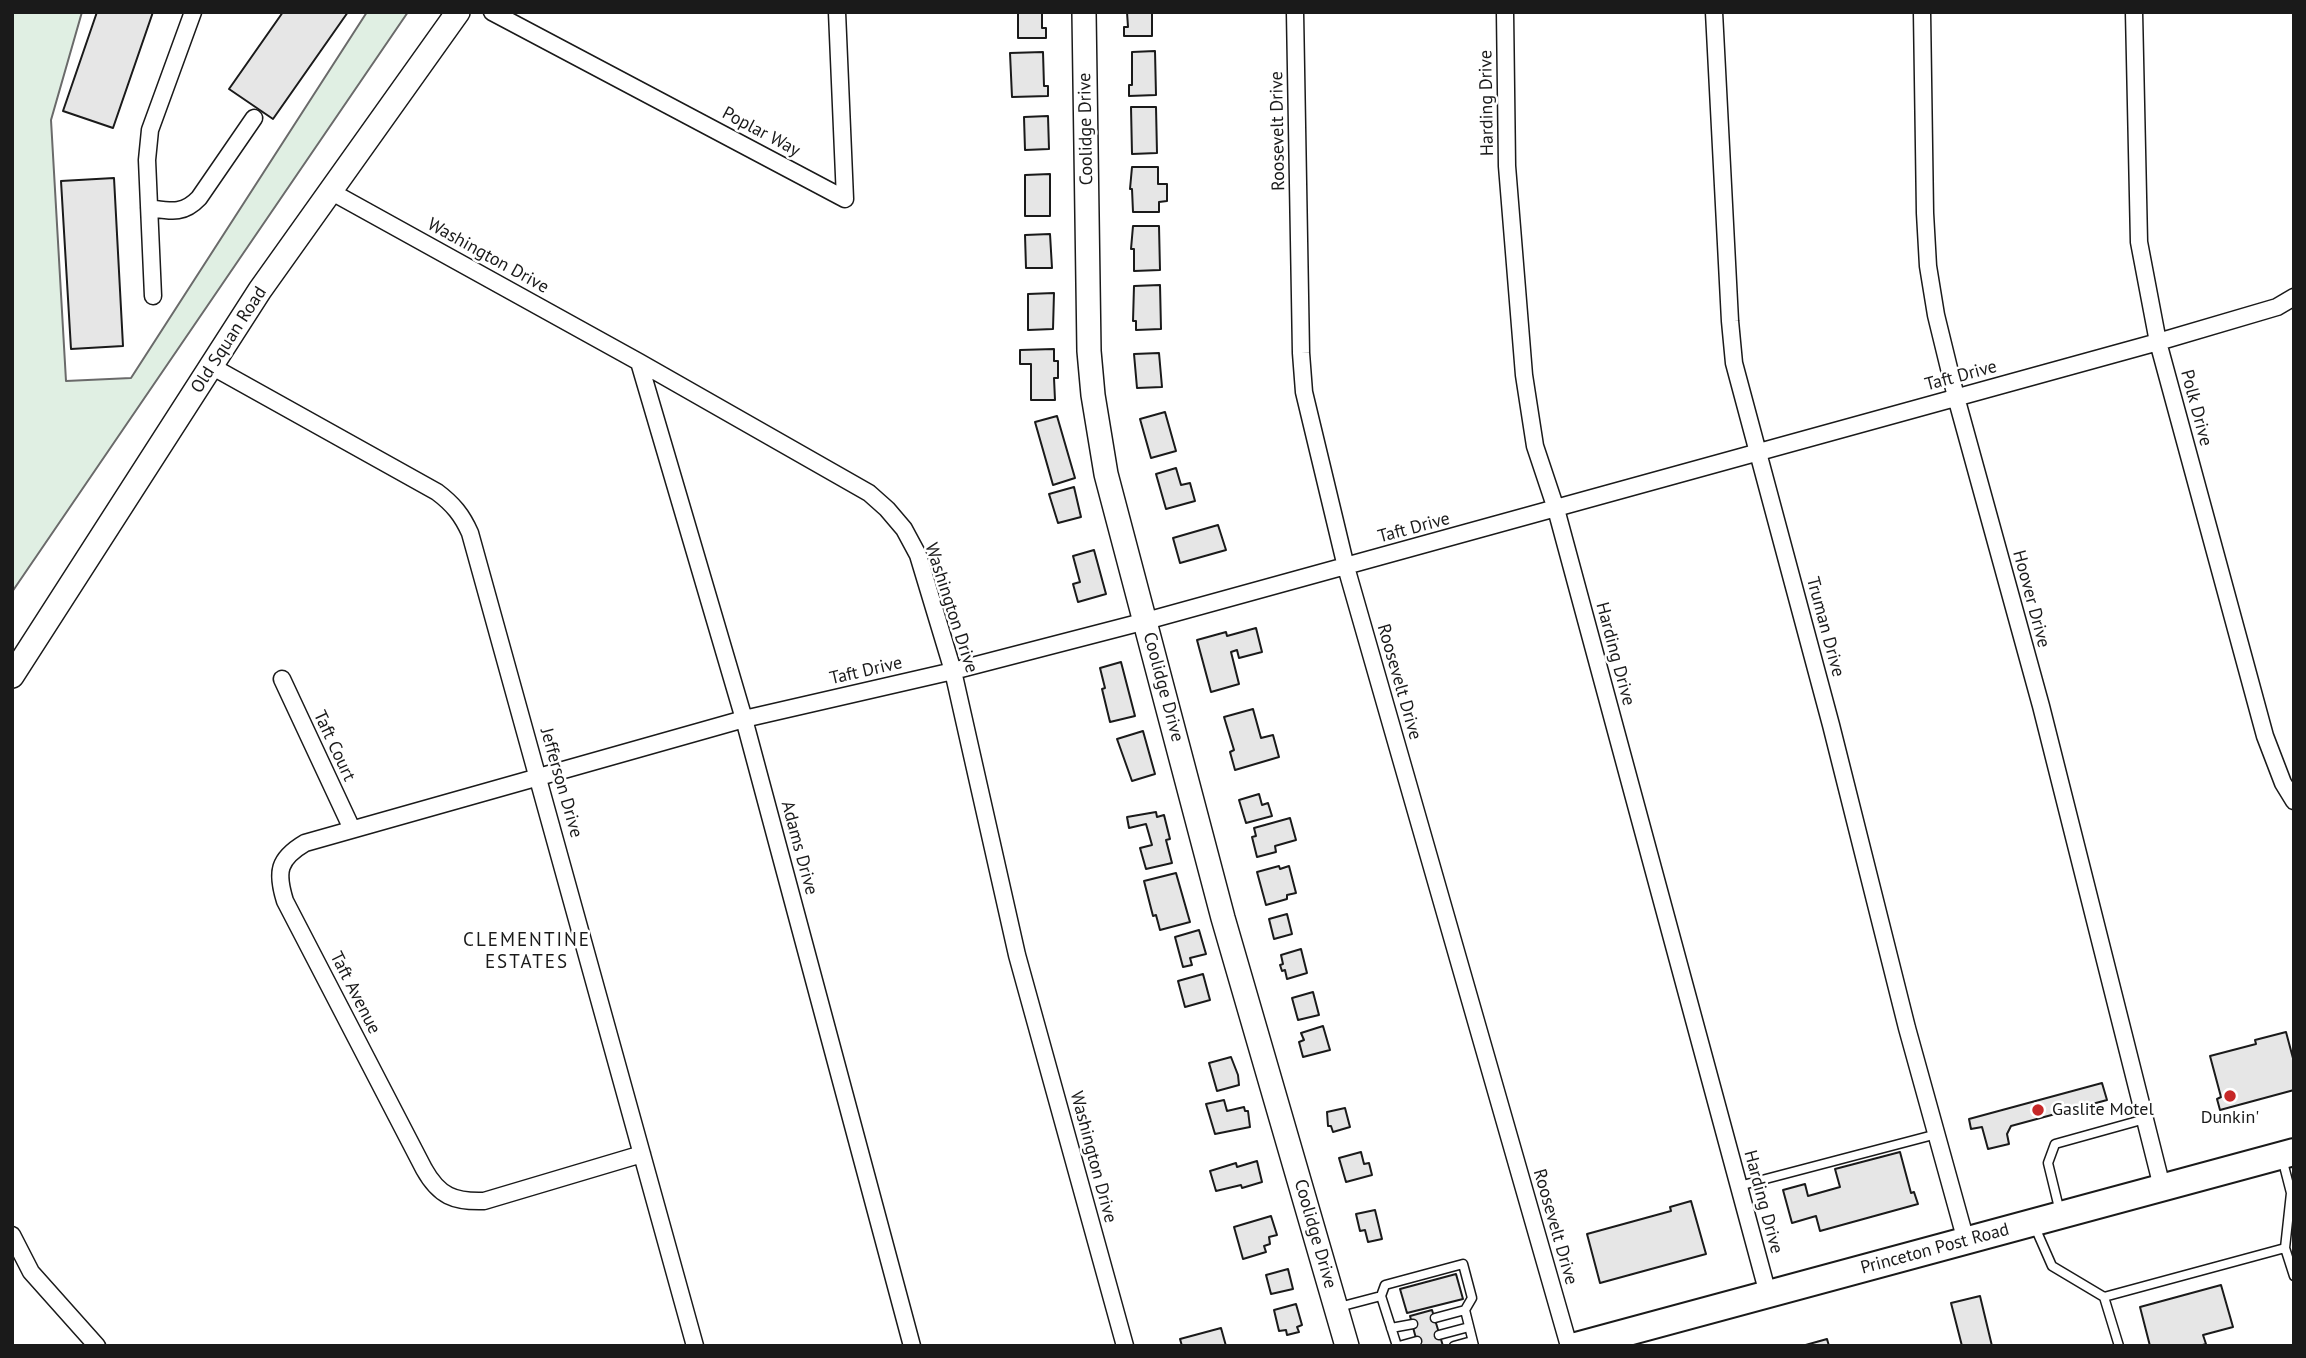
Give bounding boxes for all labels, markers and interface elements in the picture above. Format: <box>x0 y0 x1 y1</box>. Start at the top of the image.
street label: Harding Drive <box>1475 50 1499 156</box>
street label: Roosevelt Drive <box>1266 71 1290 191</box>
street label: Coolidge Drive <box>1074 72 1098 186</box>
street label: Poplar Way <box>718 102 804 162</box>
street label: Washington Drive <box>424 214 552 298</box>
street label: Old Squan Road <box>187 283 271 397</box>
street label: Taft Drive <box>1923 356 1999 396</box>
street label: Polk Drive <box>2175 367 2217 449</box>
street label: Taft Drive <box>1376 508 1452 548</box>
street label: Washington Drive <box>920 540 982 676</box>
street label: Hoover Drive <box>2008 548 2054 650</box>
street label: Truman Drive <box>1801 575 1849 679</box>
street label: Harding Drive <box>1591 600 1639 708</box>
street label: Roosevelt Drive <box>1372 622 1426 742</box>
street label: Coolidge Drive <box>1138 630 1188 744</box>
street label: Taft Drive <box>828 652 904 690</box>
street label: Taft Court <box>308 707 360 785</box>
street label: Jefferson Drive <box>535 726 587 840</box>
street label: Adams Drive <box>776 799 822 897</box>
district label: CLEMENTINE ESTATES <box>464 930 590 974</box>
street label: Taft Avenue <box>325 948 385 1038</box>
marker: Dunkin' <box>2222 1088 2238 1104</box>
street label: Washington Drive <box>1065 1089 1121 1225</box>
place label: Gaslite Motel <box>2052 1099 2154 1121</box>
marker: Gaslite Motel <box>2030 1102 2046 1118</box>
place label: Dunkin' <box>2201 1107 2259 1129</box>
street label: Harding Drive <box>1739 1148 1787 1256</box>
street label: Roosevelt Drive <box>1528 1167 1582 1287</box>
street label: Coolidge Drive <box>1289 1177 1341 1291</box>
street label: Princeton Post Road <box>1858 1219 2012 1279</box>

